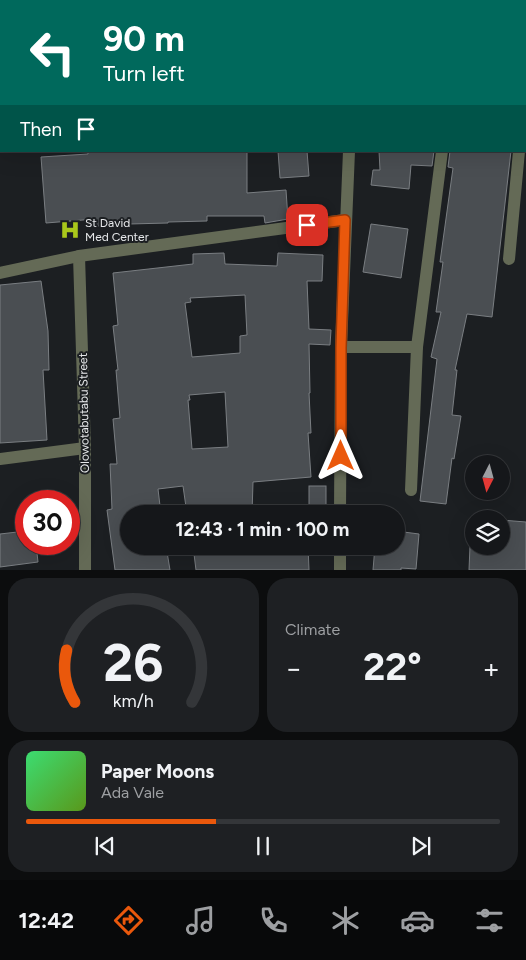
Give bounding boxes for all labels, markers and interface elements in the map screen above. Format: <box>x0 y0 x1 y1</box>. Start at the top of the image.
text: 90 m <box>103 18 185 60</box>
icon: left <box>20 20 85 85</box>
text: Turn left <box>103 60 185 87</box>
icon: arrive <box>72 115 100 143</box>
text: Then <box>20 118 62 141</box>
pin <box>286 204 328 246</box>
icon: arrive <box>293 211 321 239</box>
place label: St David Med Center <box>85 216 149 244</box>
hospital icon: St David Med Center <box>59 219 81 241</box>
street label: Olowotabutabu Street <box>76 352 92 473</box>
position arrow <box>314 429 366 481</box>
north arrow <box>465 455 510 500</box>
map controls <box>465 455 510 555</box>
speed limit sign: 30 <box>15 490 80 555</box>
button: layers <box>465 510 510 555</box>
text: 12:43 · 1 min · 100 m <box>176 518 349 541</box>
text: Climate <box>285 620 340 639</box>
text: 26 <box>103 632 164 694</box>
text: 22° <box>363 644 422 690</box>
text: − <box>285 651 302 685</box>
text: + <box>483 651 500 685</box>
text: km/h <box>113 690 154 711</box>
text: Paper Moons <box>101 760 214 783</box>
text: Ada Vale <box>101 783 164 802</box>
icon: previous <box>91 832 119 860</box>
icon: pause <box>249 832 277 860</box>
icon: next <box>407 832 435 860</box>
icon: directions <box>111 903 146 938</box>
icon: music <box>183 903 218 938</box>
icon: phone <box>256 903 291 938</box>
icon: climate <box>328 903 363 938</box>
icon: car <box>400 903 435 938</box>
icon: filters <box>472 903 507 938</box>
text: 12:42 <box>19 907 74 934</box>

